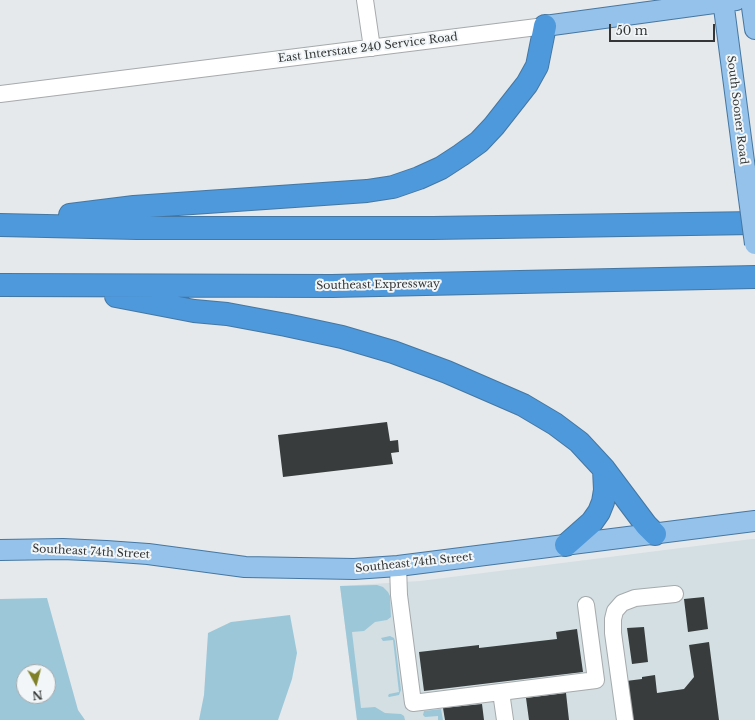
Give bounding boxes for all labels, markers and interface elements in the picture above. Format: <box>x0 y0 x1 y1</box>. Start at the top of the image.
scale bar <box>611 16 717 42</box>
text: 50 m <box>616 23 648 38</box>
street label: East Interstate 240 Service Road <box>277 30 459 66</box>
street label: South Sooner Road <box>724 55 750 165</box>
street label: Southeast Expressway <box>316 277 440 293</box>
street label: Southeast 74th Street <box>32 542 150 562</box>
street label: Southeast 74th Street <box>355 550 473 576</box>
north arrow <box>16 664 56 704</box>
text: N <box>31 687 43 702</box>

